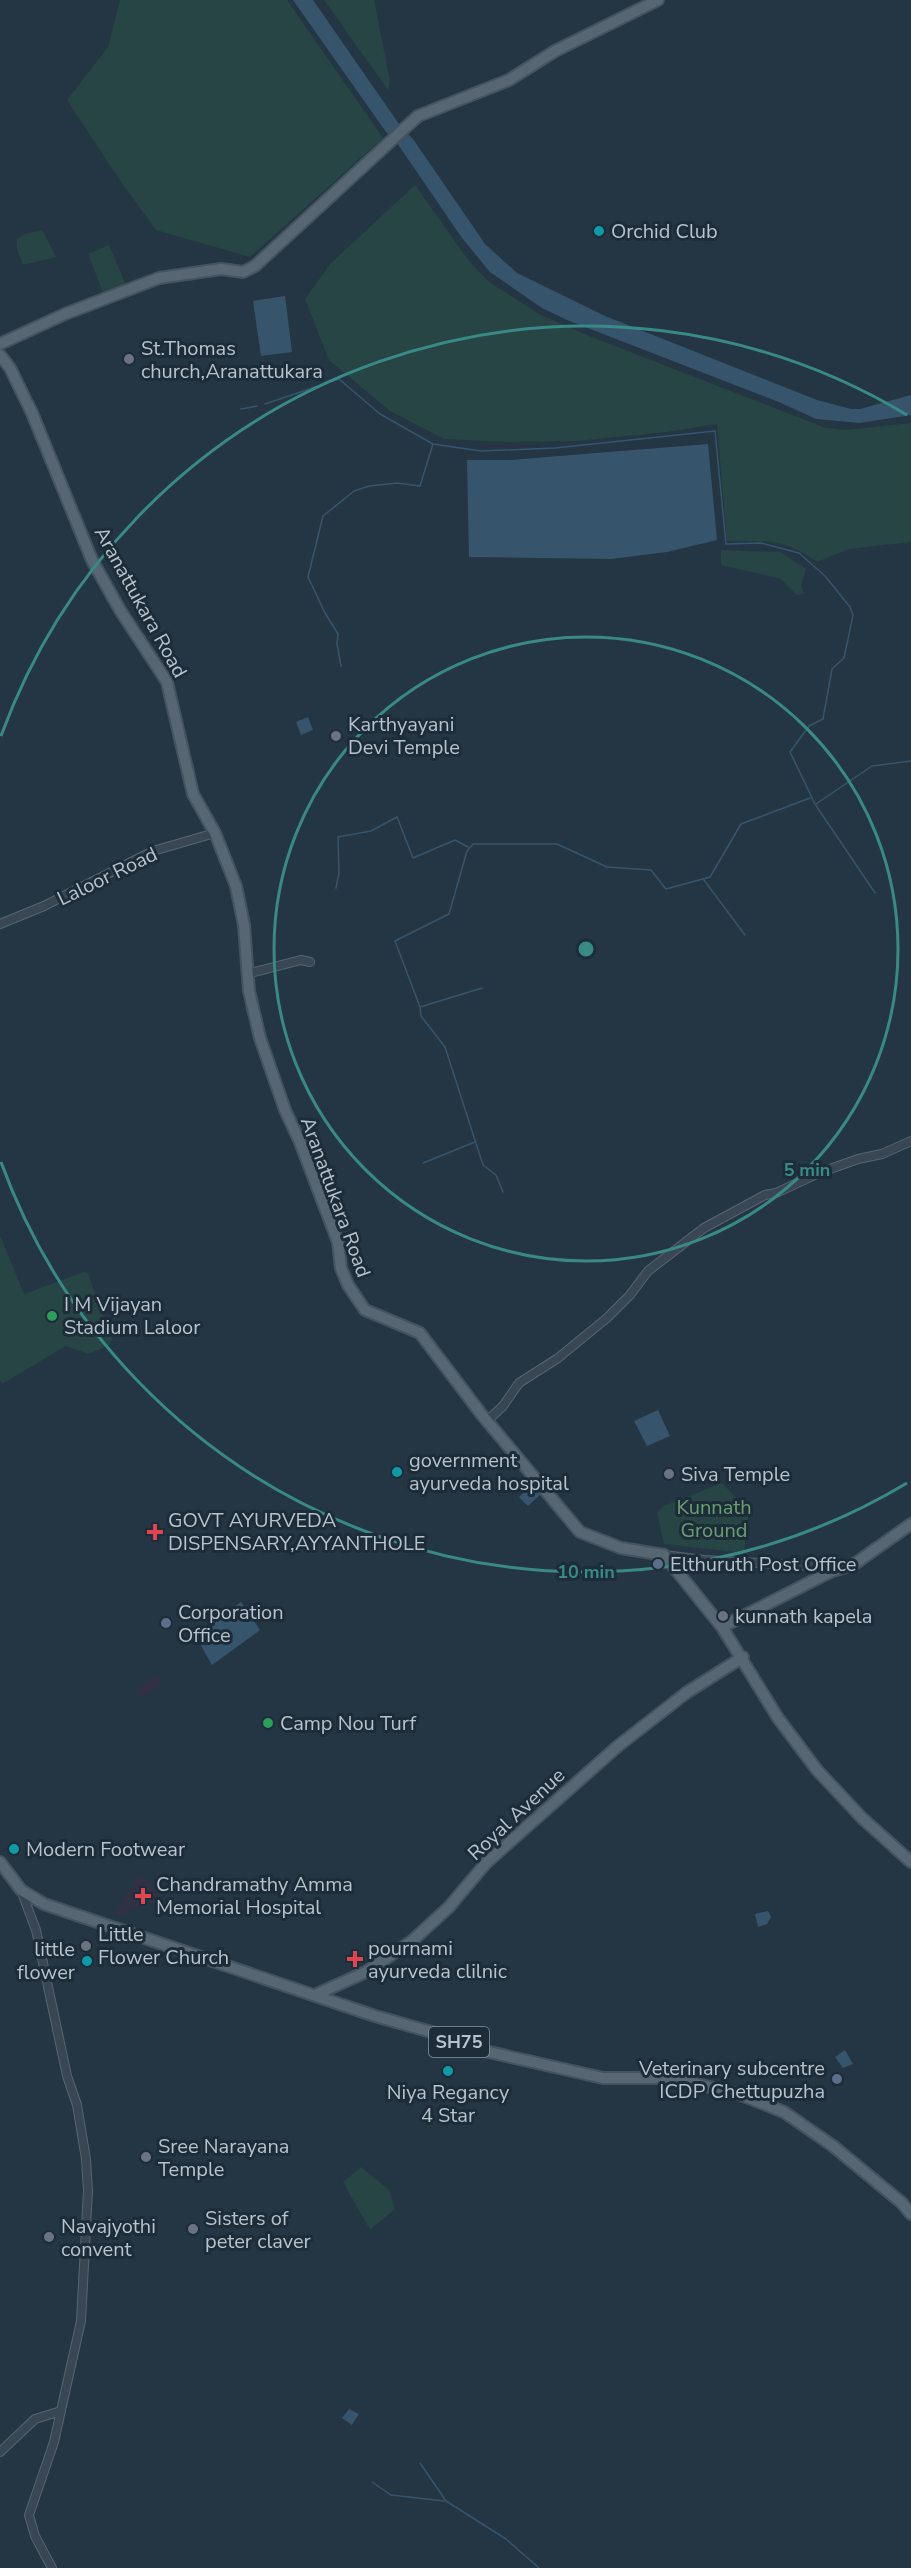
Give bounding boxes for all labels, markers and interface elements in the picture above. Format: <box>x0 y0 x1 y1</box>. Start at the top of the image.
place label: Orchid Club <box>611 218 718 245</box>
marker: Orchid Club <box>592 224 606 238</box>
place label: St.Thomas church,Aranattukara <box>141 335 323 385</box>
marker: St.Thomas church,Aranattukara <box>122 352 136 366</box>
street label: Aranattukara Road <box>88 522 193 683</box>
place label: Karthyayani Devi Temple <box>348 711 460 761</box>
marker: Karthyayani Devi Temple <box>329 729 343 743</box>
street label: Laloor Road <box>53 841 162 912</box>
centre of rings <box>576 939 596 959</box>
street label: Aranattukara Road <box>294 1113 377 1281</box>
text: 5 min <box>784 1158 830 1182</box>
place label: I M Vijayan Stadium Laloor <box>64 1291 200 1341</box>
marker: I M Vijayan Stadium Laloor <box>45 1309 59 1323</box>
place label: government ayurveda hospital <box>409 1447 569 1497</box>
place label: Siva Temple <box>681 1461 790 1488</box>
marker: government ayurveda hospital <box>390 1465 404 1479</box>
marker: Siva Temple <box>662 1467 676 1481</box>
park label: Kunnath Ground <box>676 1494 752 1544</box>
place label: GOVT AYURVEDA DISPENSARY,AYYANTHOLE <box>168 1507 425 1557</box>
marker: GOVT AYURVEDA DISPENSARY,AYYANTHOLE <box>146 1523 164 1541</box>
place label: Elthuruth Post Office <box>670 1551 856 1578</box>
marker: Elthuruth Post Office <box>651 1557 665 1571</box>
text: 10 min <box>557 1560 615 1584</box>
place label: Corporation Office <box>178 1599 284 1649</box>
place label: kunnath kapela <box>735 1603 872 1630</box>
marker: kunnath kapela <box>716 1609 730 1623</box>
marker: Corporation Office <box>159 1616 173 1630</box>
place label: Camp Nou Turf <box>280 1710 416 1737</box>
marker: Camp Nou Turf <box>261 1716 275 1730</box>
street label: Royal Avenue <box>462 1762 571 1867</box>
place label: Modern Footwear <box>26 1836 185 1863</box>
marker: Modern Footwear <box>7 1842 21 1856</box>
place label: Chandramathy Amma Memorial Hospital <box>156 1871 353 1921</box>
marker: Chandramathy Amma Memorial Hospital <box>134 1887 152 1905</box>
place label: Little Flower Church <box>98 1921 229 1971</box>
place label: pournami ayurveda clilnic <box>368 1935 507 1985</box>
place label: little flower <box>17 1936 75 1986</box>
marker: Little Flower Church <box>79 1939 93 1953</box>
marker: pournami ayurveda clilnic <box>346 1950 364 1968</box>
marker: little flower <box>80 1954 94 1968</box>
road number: SH75 <box>429 2027 489 2057</box>
place label: Veterinary subcentre ICDP Chettupuzha <box>638 2055 825 2105</box>
marker: Niya Regancy 4 Star <box>441 2064 455 2078</box>
marker: Veterinary subcentre ICDP Chettupuzha <box>830 2072 844 2086</box>
place label: Niya Regancy 4 Star <box>387 2079 510 2129</box>
place label: Sree Narayana Temple <box>158 2133 289 2183</box>
marker: Sree Narayana Temple <box>139 2150 153 2164</box>
place label: Sisters of peter claver <box>205 2205 311 2255</box>
place label: Navajyothi convent <box>61 2213 156 2263</box>
marker: Sisters of peter claver <box>186 2222 200 2236</box>
marker: Navajyothi convent <box>42 2230 56 2244</box>

